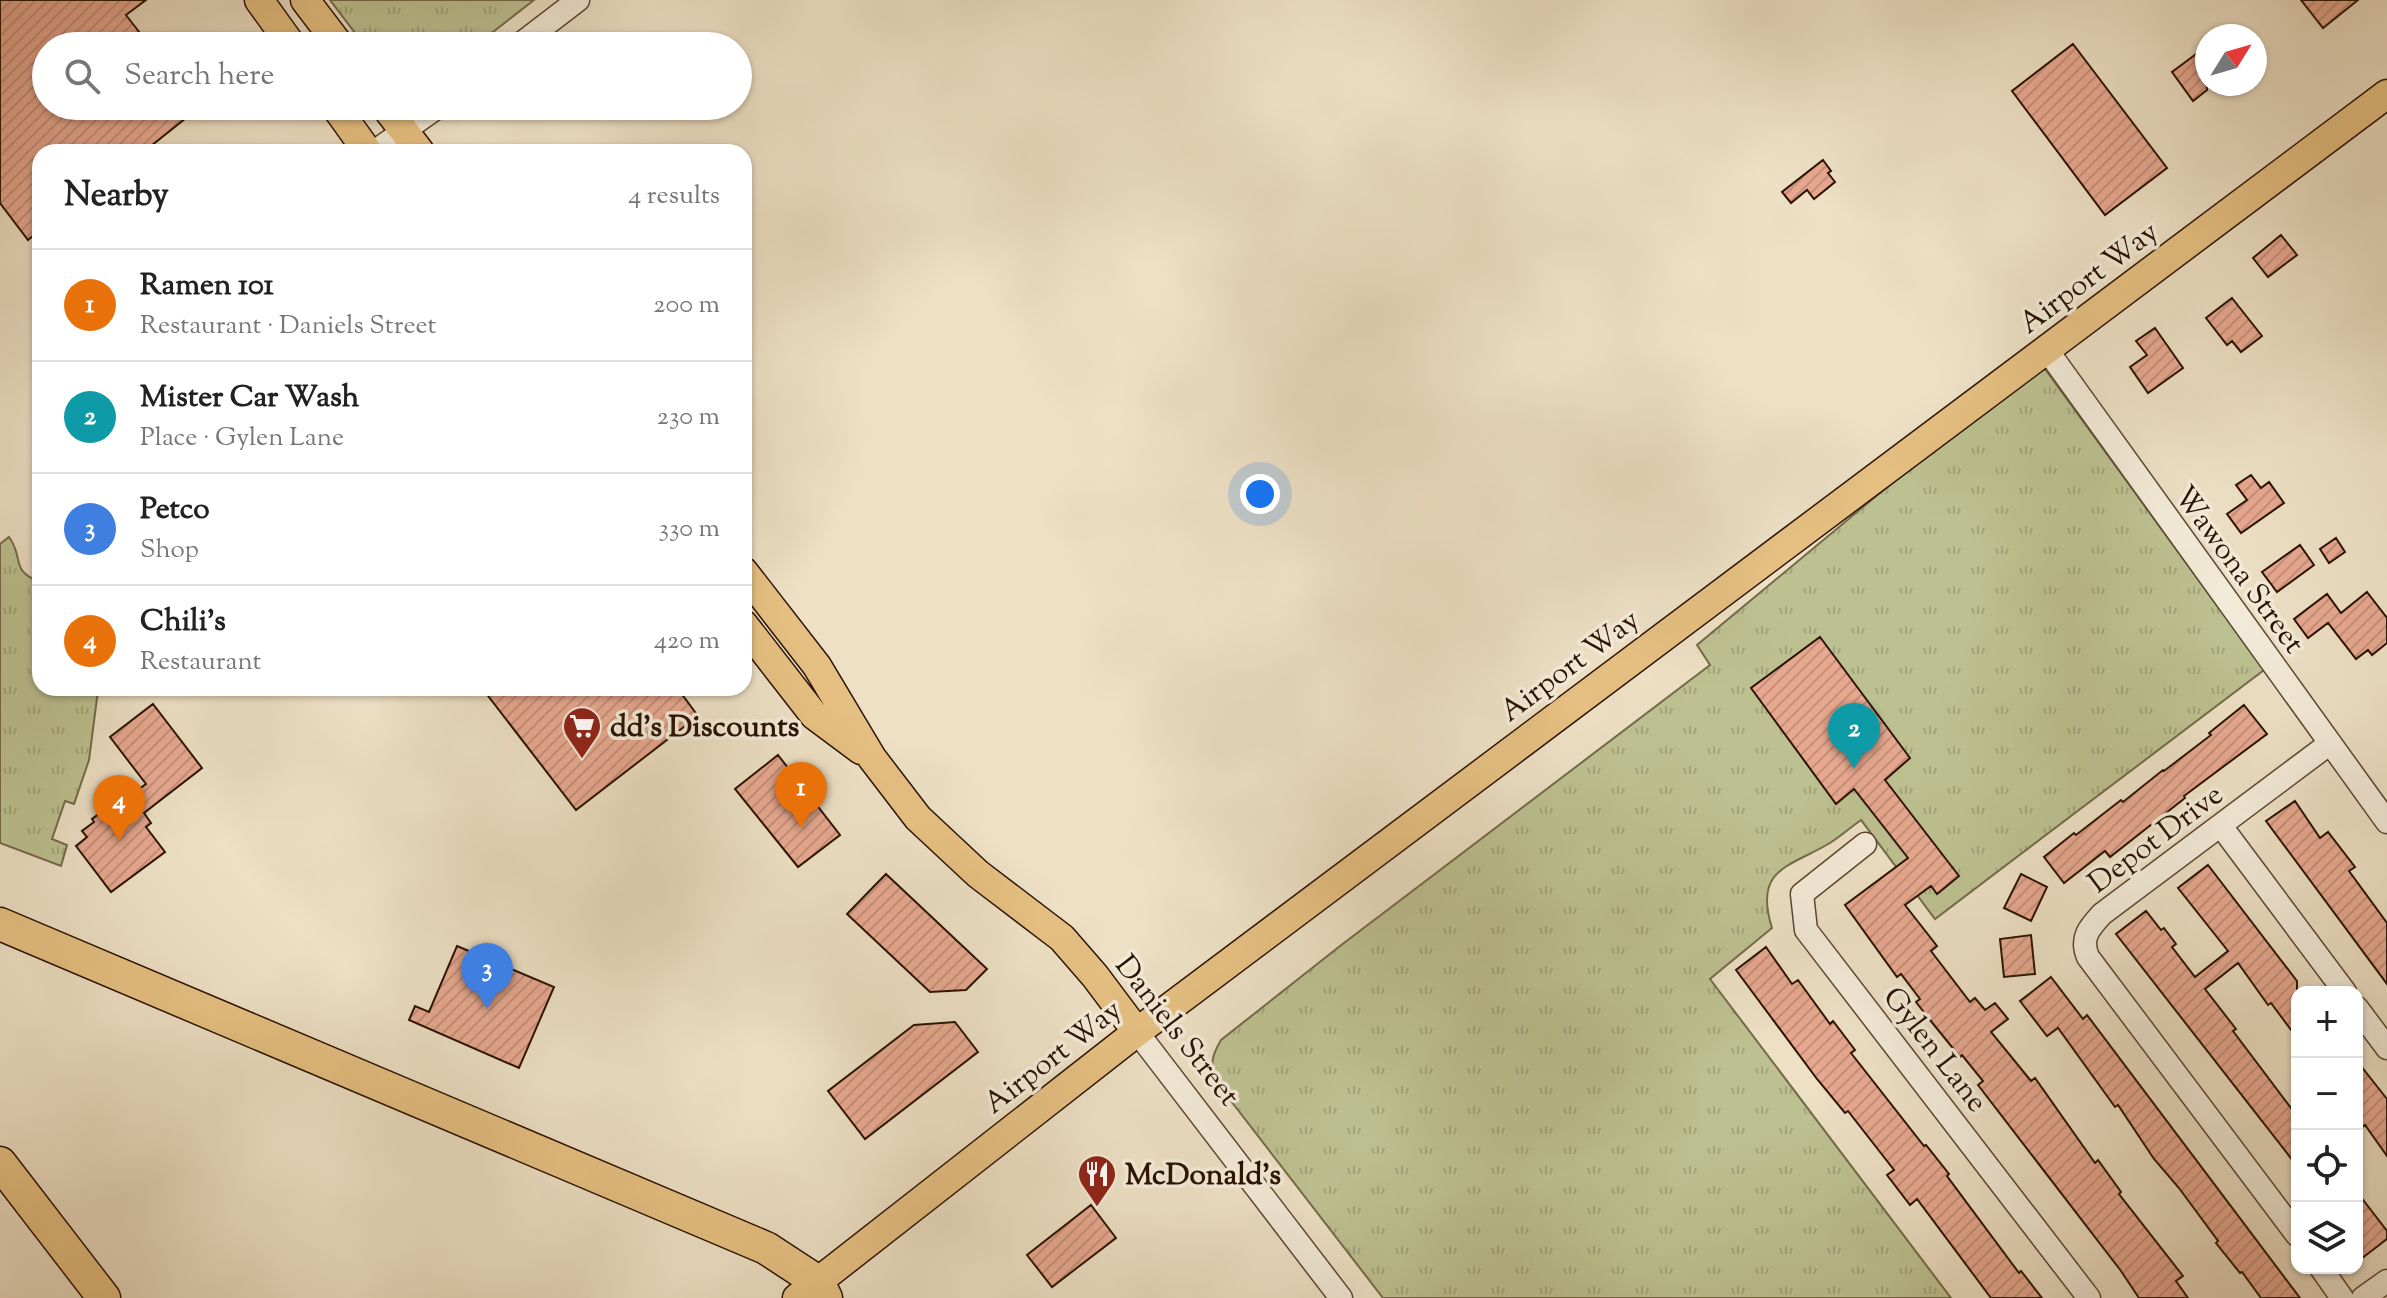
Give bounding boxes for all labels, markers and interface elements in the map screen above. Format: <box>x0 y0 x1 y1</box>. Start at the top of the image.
north arrow <box>2195 24 2267 96</box>
search box <box>32 32 752 120</box>
icon: search <box>60 54 104 98</box>
text: Search here <box>124 55 274 98</box>
text: Nearby <box>64 172 169 221</box>
text: 4 results <box>628 178 720 215</box>
street label: Airport Way <box>2011 212 2168 346</box>
text: Ramen 101 <box>140 265 274 308</box>
text: 1 <box>86 287 94 324</box>
text: 200 m <box>653 287 720 324</box>
text: Restaurant · Daniels Street <box>140 308 436 345</box>
text: Mister Car Wash <box>140 377 359 420</box>
text: 2 <box>84 399 96 436</box>
text: 230 m <box>657 399 720 436</box>
text: Place · Gylen Lane <box>140 420 344 457</box>
your location <box>1240 474 1280 514</box>
street label: Wawona Street <box>2162 478 2314 663</box>
text: Petco <box>140 489 210 532</box>
text: 3 <box>85 511 95 548</box>
text: 330 m <box>658 511 720 548</box>
text: Shop <box>140 532 199 569</box>
street label: Airport Way <box>1492 600 1649 734</box>
text: Chili's <box>140 601 226 644</box>
text: 4 <box>83 623 97 660</box>
text: 420 m <box>654 623 720 660</box>
text: Restaurant <box>140 644 261 681</box>
pin: 2 <box>1828 703 1880 769</box>
supermarket icon: dd's Discounts <box>561 705 603 760</box>
place label: dd's Discounts <box>610 707 800 750</box>
pin: 1 <box>775 762 827 828</box>
pin: 4 <box>93 775 145 841</box>
street label: Depot Drive <box>2080 775 2233 905</box>
pin: 3 <box>461 943 513 1009</box>
street label: Daniels Street <box>1103 947 1249 1116</box>
street label: Gylen Lane <box>1871 979 1997 1122</box>
map controls <box>2291 986 2363 1274</box>
button: + <box>2291 986 2363 1058</box>
street label: Airport Way <box>975 990 1132 1126</box>
button: − <box>2291 1058 2363 1130</box>
button: locate <box>2291 1130 2363 1202</box>
restaurant icon: McDonald's <box>1076 1153 1118 1208</box>
place label: McDonald's <box>1125 1155 1281 1198</box>
button: layers <box>2291 1202 2363 1274</box>

